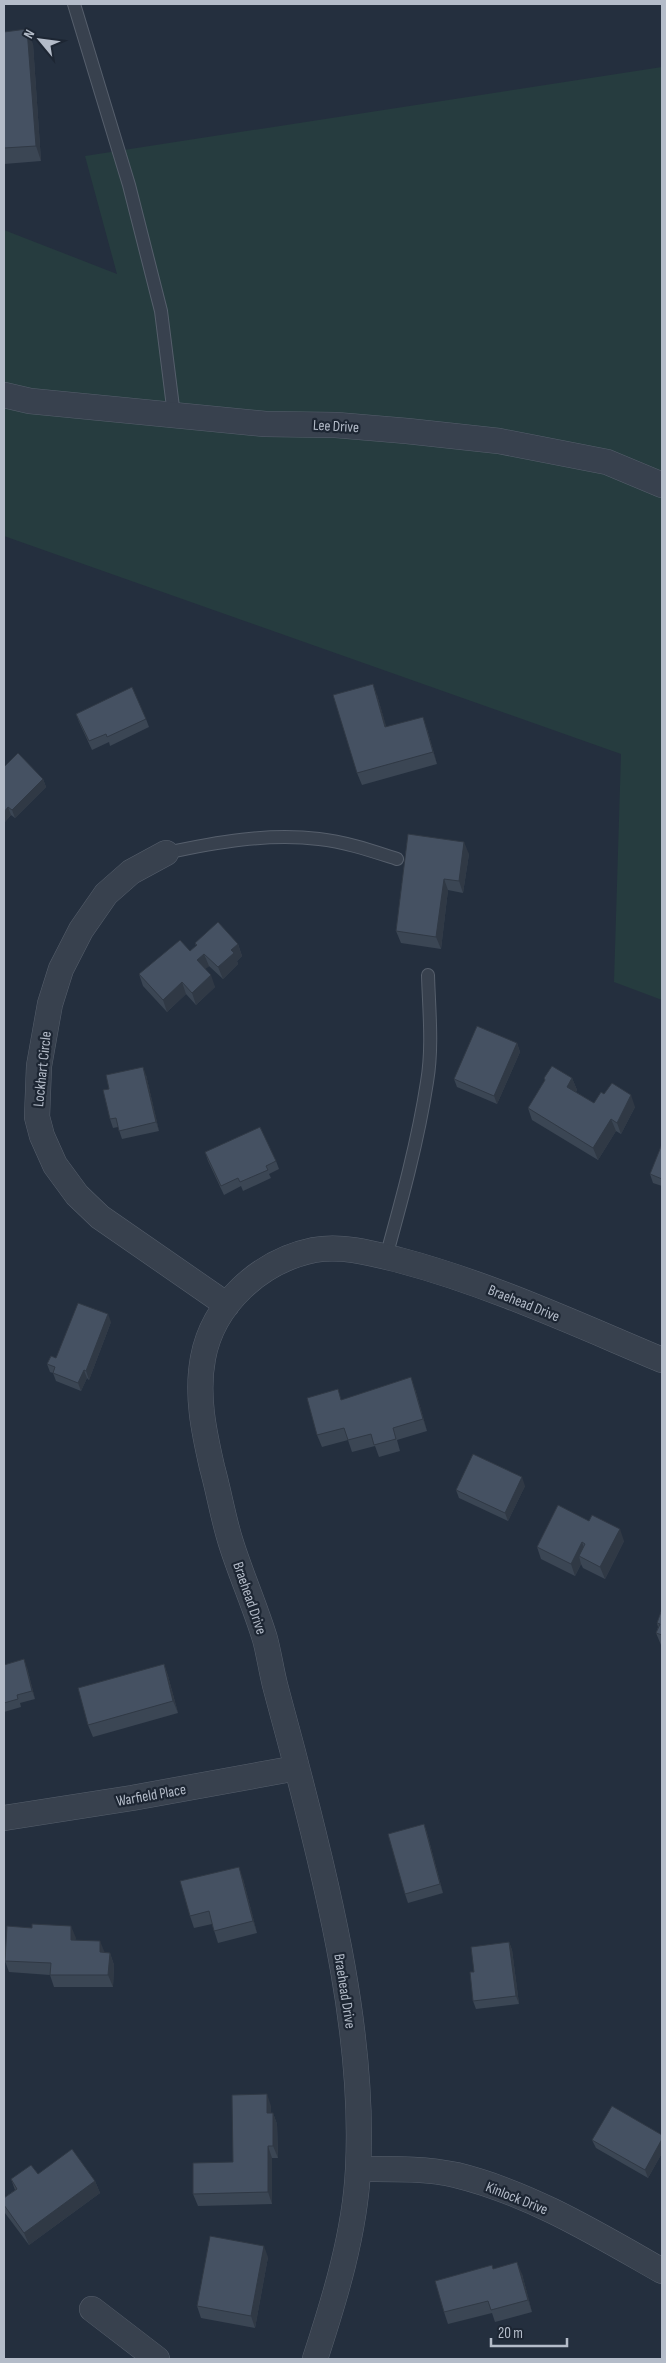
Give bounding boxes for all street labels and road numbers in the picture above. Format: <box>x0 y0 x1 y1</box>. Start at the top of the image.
street label: Lee Drive <box>312 416 359 437</box>
street label: Lockhart Circle <box>29 1030 56 1108</box>
street label: Braehead Drive <box>485 1280 562 1326</box>
street label: Braehead Drive <box>228 1559 271 1637</box>
street label: Warfield Place <box>115 1780 187 1811</box>
street label: Braehead Drive <box>329 1952 360 2030</box>
street label: Kinlock Drive <box>483 2177 551 2220</box>

